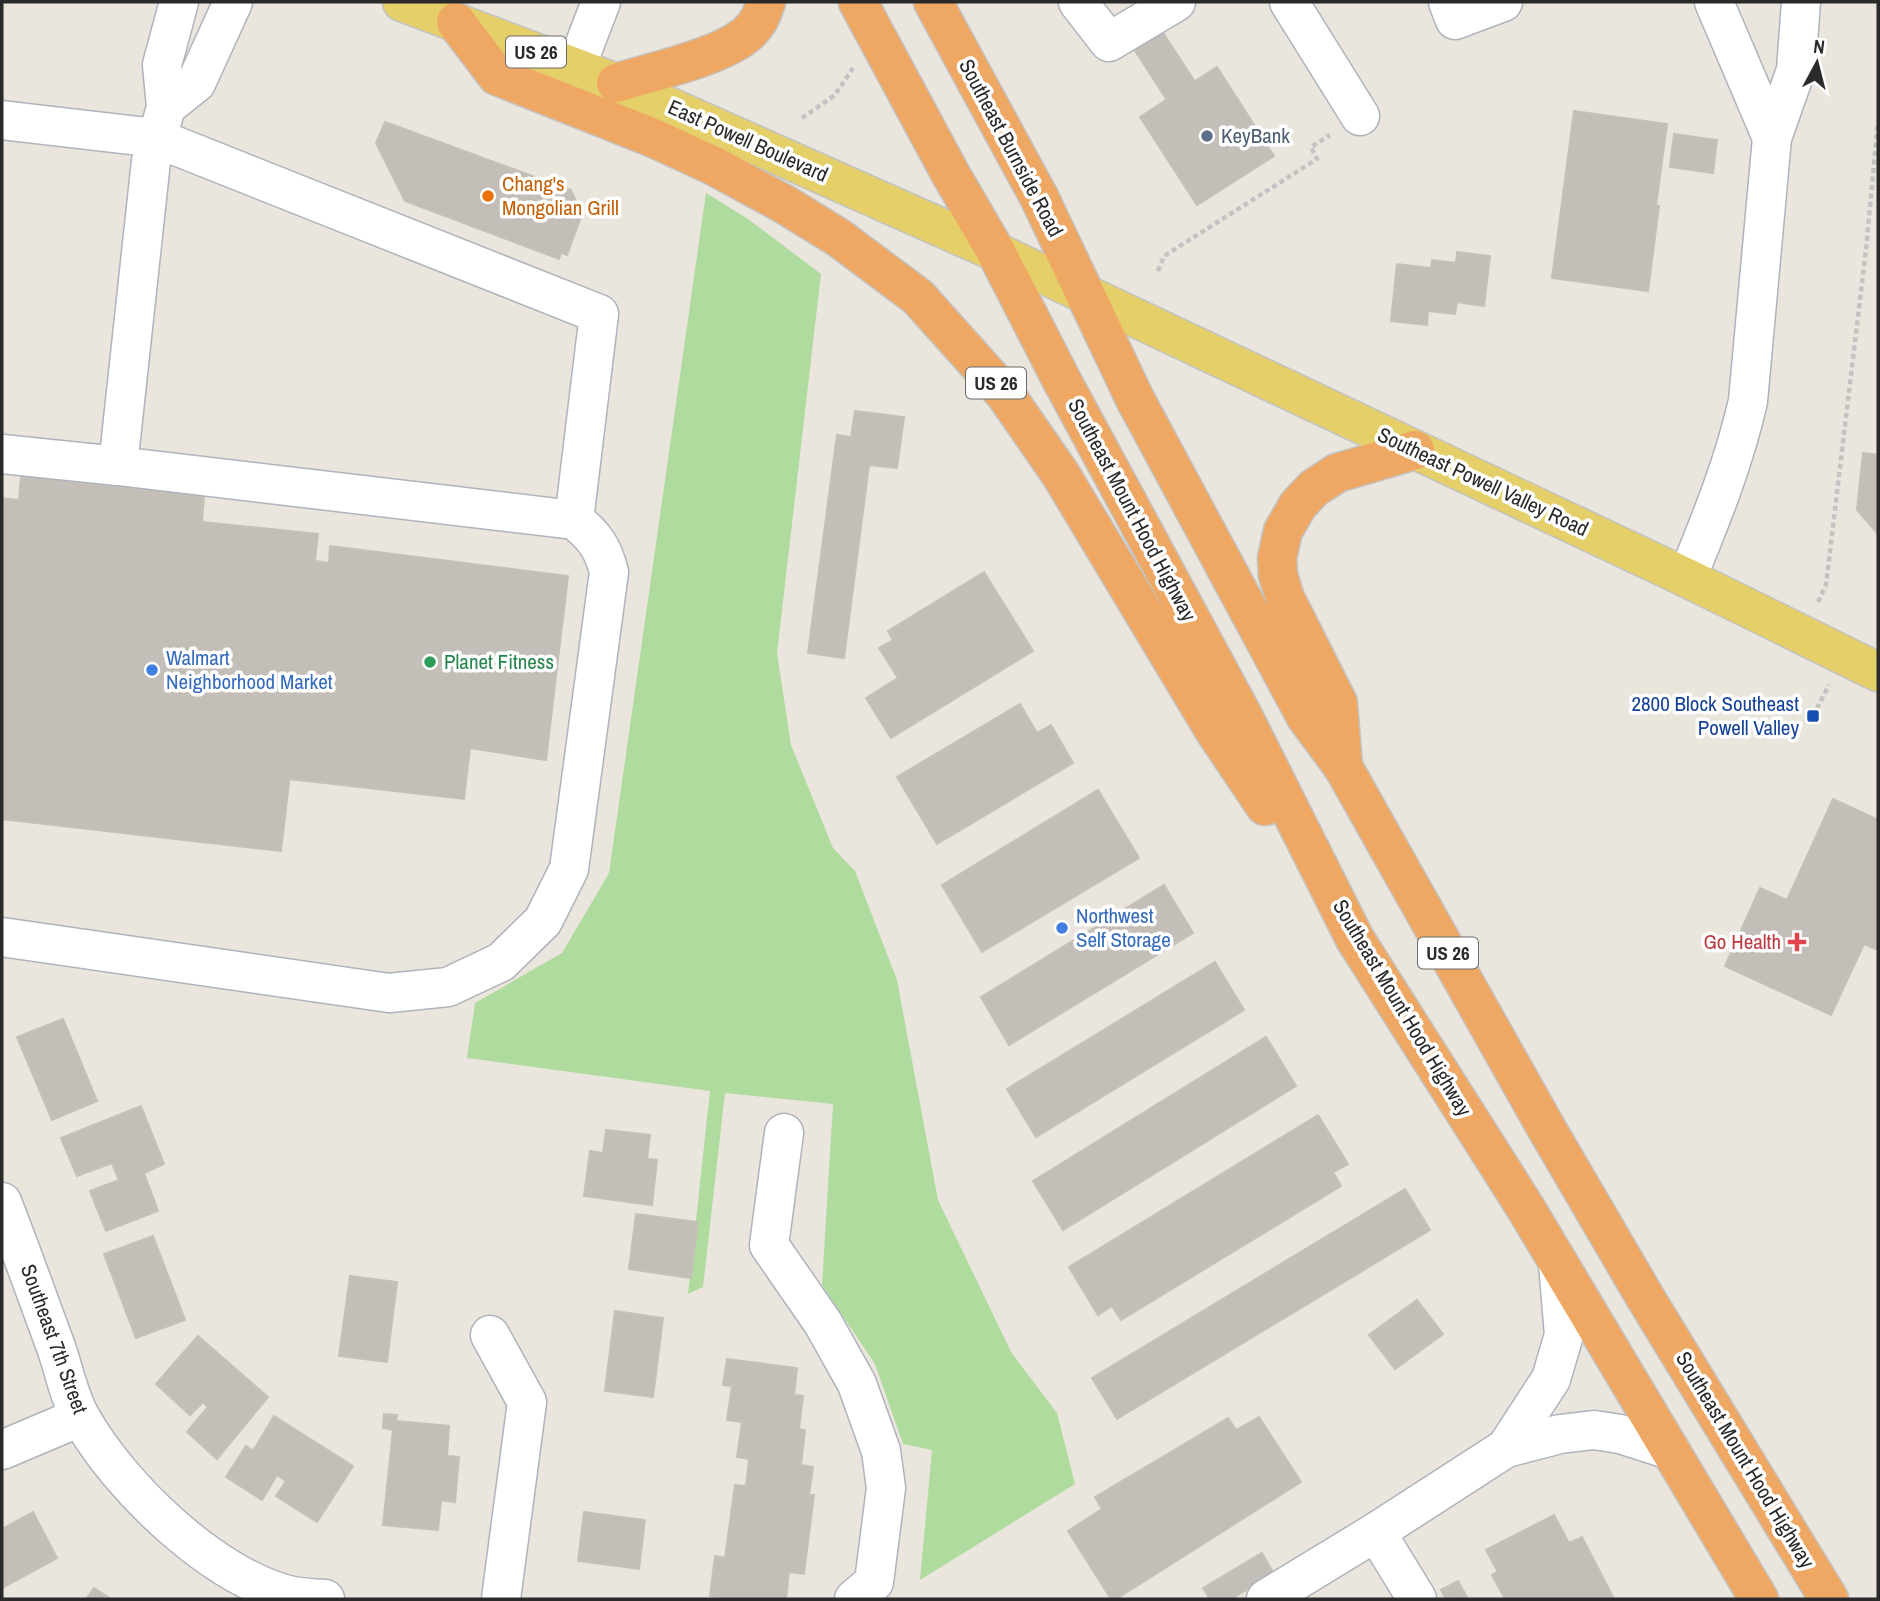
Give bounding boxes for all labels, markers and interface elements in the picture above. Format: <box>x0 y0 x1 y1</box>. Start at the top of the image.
north arrow <box>1782 28 1852 98</box>
text: N <box>1812 33 1826 60</box>
road number: US 26 <box>506 36 566 68</box>
street label: Southeast Burnside Road <box>952 54 1071 242</box>
street label: East Powell Boulevard <box>664 92 833 189</box>
place label: KeyBank <box>1221 121 1290 150</box>
marker: KeyBank <box>1199 128 1215 144</box>
place label: Chang's Mongolian Grill <box>502 169 619 222</box>
marker: Chang's Mongolian Grill <box>480 188 496 204</box>
road number: US 26 <box>966 368 1026 398</box>
street label: Southeast Mount Hood Highway <box>1061 394 1204 626</box>
street label: Southeast Powell Valley Road <box>1373 420 1593 543</box>
place label: Walmart Neighborhood Market <box>166 643 333 696</box>
place label: Planet Fitness <box>444 647 554 676</box>
marker: Planet Fitness <box>422 654 438 670</box>
marker: Walmart Neighborhood Market <box>144 662 160 678</box>
place label: 2800 Block Southeast Powell Valley <box>1631 689 1799 742</box>
marker: 2800 Block Southeast Powell Valley <box>1805 708 1821 724</box>
street label: Southeast Mount Hood Highway <box>1326 894 1479 1122</box>
place label: Northwest Self Storage <box>1076 901 1171 954</box>
marker: Northwest Self Storage <box>1054 920 1070 936</box>
place label: Go Health <box>1703 927 1781 956</box>
marker: Go Health <box>1787 932 1807 952</box>
road number: US 26 <box>1418 937 1478 968</box>
street label: Southeast 7th Street <box>14 1260 95 1418</box>
street label: Southeast Mount Hood Highway <box>1669 1346 1822 1574</box>

